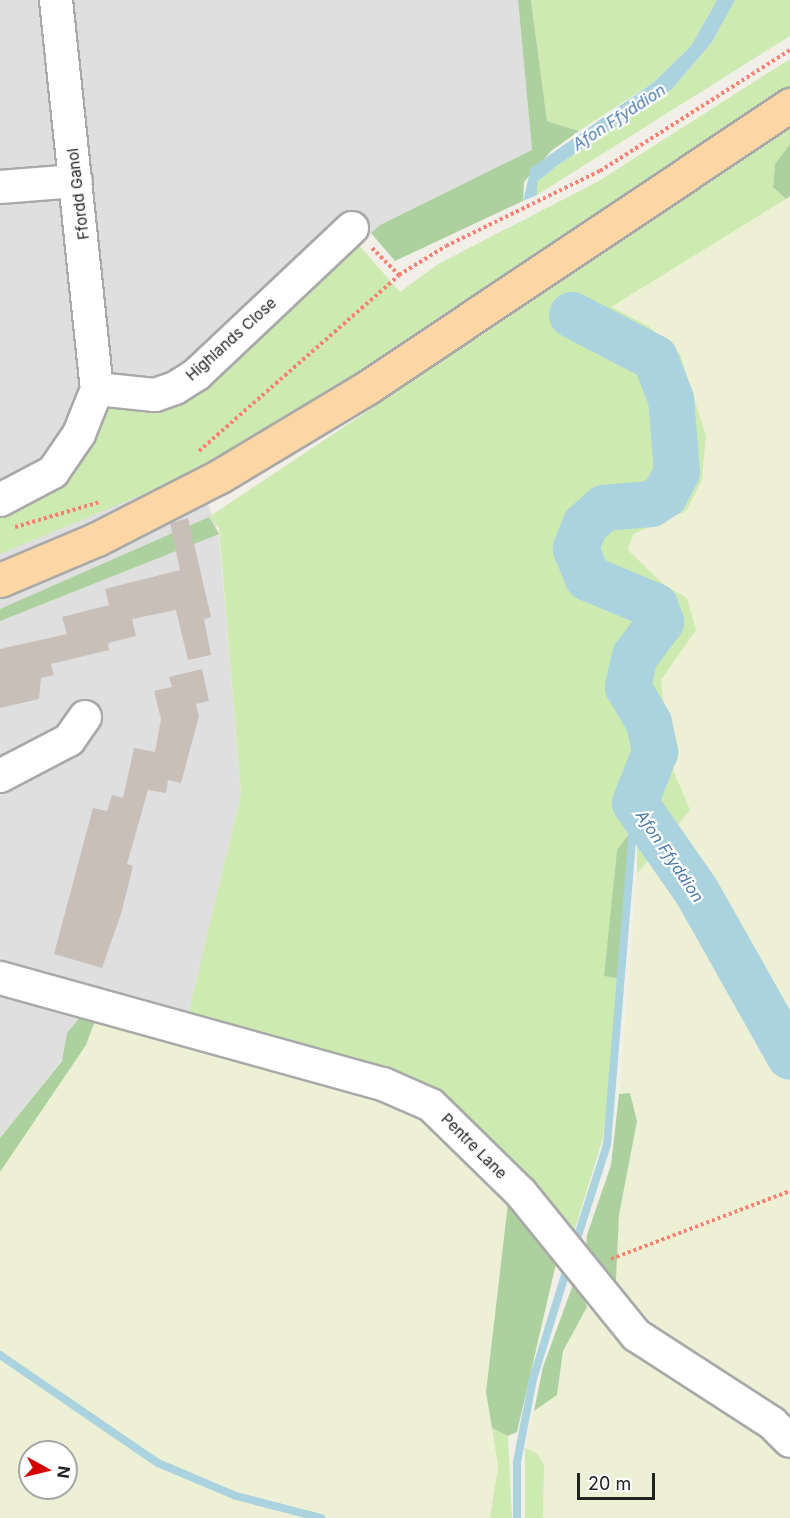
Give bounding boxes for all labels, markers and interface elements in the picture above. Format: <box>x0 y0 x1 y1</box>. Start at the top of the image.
water label: Afon Ffyddion <box>569 80 669 154</box>
street label: Ffordd Ganol <box>63 147 93 241</box>
street label: Highlands Close <box>182 294 280 384</box>
water label: Afon Ffyddion <box>632 806 708 906</box>
street label: Pentre Lane <box>438 1110 510 1182</box>
north arrow <box>18 1440 78 1500</box>
scale bar <box>580 1461 658 1499</box>
text: N <box>53 1465 75 1480</box>
text: 20 m <box>588 1473 631 1494</box>

